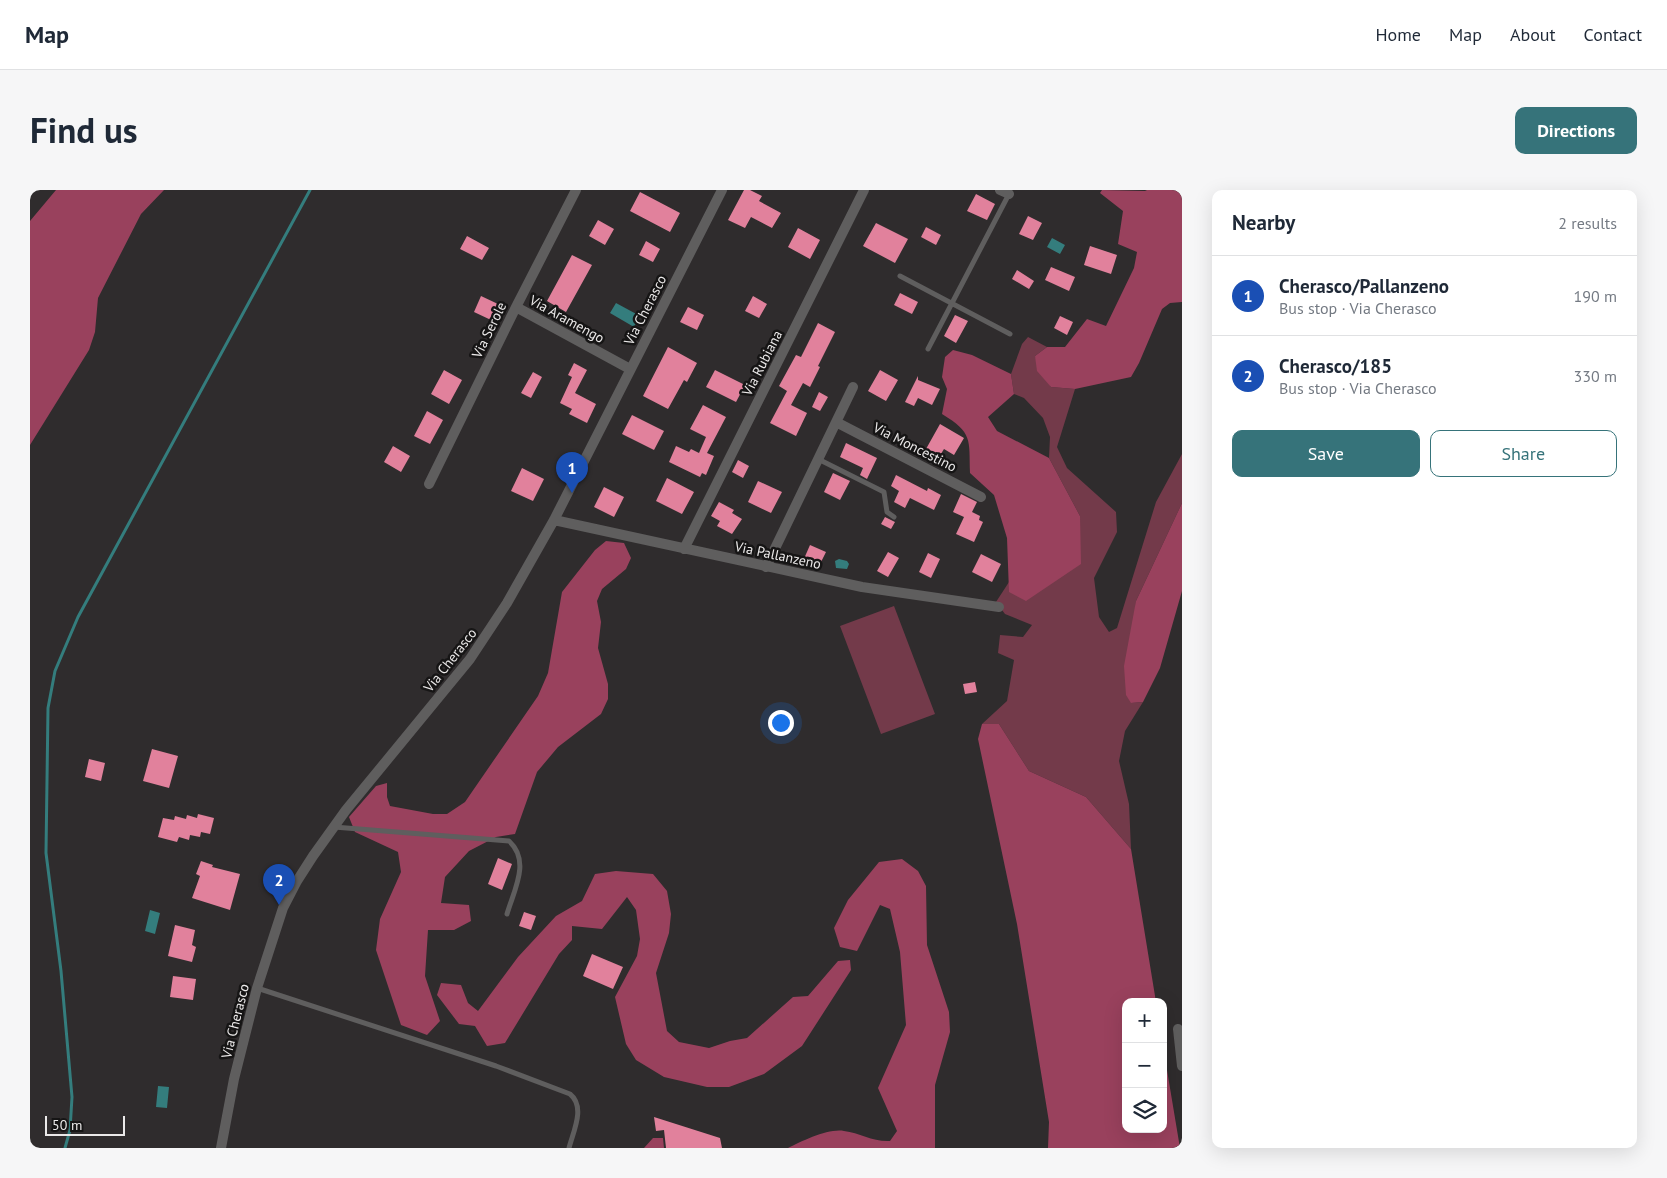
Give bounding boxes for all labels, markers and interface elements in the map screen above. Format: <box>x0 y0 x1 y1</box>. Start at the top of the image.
text: Map <box>25 19 69 50</box>
text: Home <box>1375 23 1421 46</box>
text: Map <box>1449 23 1482 46</box>
text: About <box>1510 23 1556 46</box>
text: Contact <box>1584 23 1642 46</box>
text: Find us <box>30 107 138 153</box>
button: Directions <box>1515 107 1637 154</box>
text: Nearby <box>1232 209 1295 236</box>
text: 2 results <box>1558 213 1617 233</box>
street label: Via Cherasco <box>619 272 670 349</box>
text: Cherasco/Pallanzeno <box>1279 274 1449 298</box>
text: 1 <box>1243 286 1253 306</box>
text: 190 m <box>1574 286 1617 306</box>
street label: Via Aramengo <box>525 291 608 347</box>
text: Bus stop · Via Cherasco <box>1279 298 1437 318</box>
street label: Via Serole <box>467 299 510 362</box>
street label: Via Rubiana <box>737 327 786 400</box>
text: Cherasco/185 <box>1279 354 1392 378</box>
text: 2 <box>1243 366 1253 386</box>
text: 330 m <box>1574 366 1617 386</box>
text: Bus stop · Via Cherasco <box>1279 378 1437 398</box>
street label: Via Moncestino <box>869 418 960 476</box>
button: Save <box>1232 430 1420 477</box>
button: Share <box>1430 430 1617 477</box>
pin: 1 <box>556 452 588 493</box>
street label: Via Pallanzeno <box>732 537 823 573</box>
street label: Via Cherasco <box>419 624 481 696</box>
your location <box>768 710 794 736</box>
pin: 2 <box>263 864 295 905</box>
street label: Via Cherasco <box>217 982 253 1061</box>
map controls <box>1122 998 1167 1133</box>
button: + <box>1122 998 1167 1043</box>
button: − <box>1122 1043 1167 1088</box>
button: layers <box>1122 1088 1167 1133</box>
scale bar <box>45 1113 125 1136</box>
text: 50 m <box>52 1116 82 1134</box>

